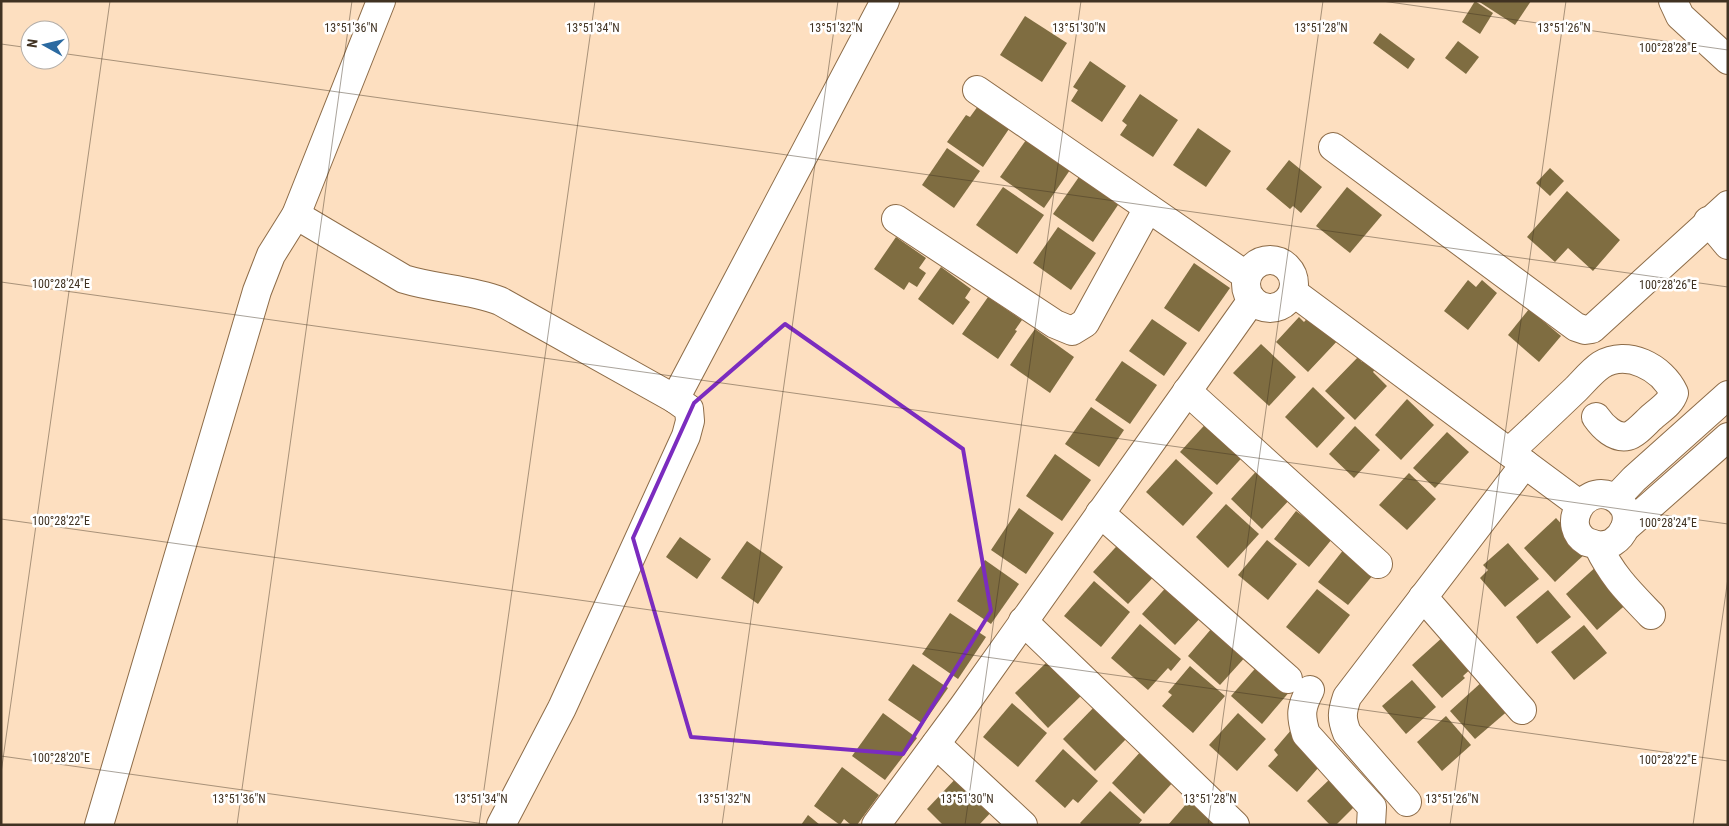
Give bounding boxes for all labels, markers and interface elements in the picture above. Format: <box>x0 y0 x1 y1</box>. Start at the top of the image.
north arrow <box>20 20 70 70</box>
text: 13°51'36"N <box>324 21 378 35</box>
text: 13°51'34"N <box>566 21 620 35</box>
text: 13°51'32"N <box>809 21 863 35</box>
text: 13°51'30"N <box>1052 21 1106 35</box>
text: 13°51'28"N <box>1294 21 1348 35</box>
text: 13°51'26"N <box>1537 21 1591 35</box>
text: N <box>24 38 41 49</box>
text: 100°28'28"E <box>1639 41 1697 55</box>
text: 100°28'24"E <box>32 277 90 291</box>
text: 100°28'26"E <box>1639 278 1697 292</box>
text: 100°28'22"E <box>32 514 90 528</box>
text: 100°28'24"E <box>1639 516 1697 530</box>
text: 100°28'20"E <box>32 751 90 765</box>
text: 100°28'22"E <box>1639 753 1697 767</box>
text: 13°51'36"N <box>212 792 266 806</box>
text: 13°51'34"N <box>454 792 508 806</box>
text: 13°51'32"N <box>697 792 751 806</box>
text: 13°51'30"N <box>940 792 994 806</box>
text: 13°51'28"N <box>1183 792 1237 806</box>
text: 13°51'26"N <box>1425 792 1479 806</box>

